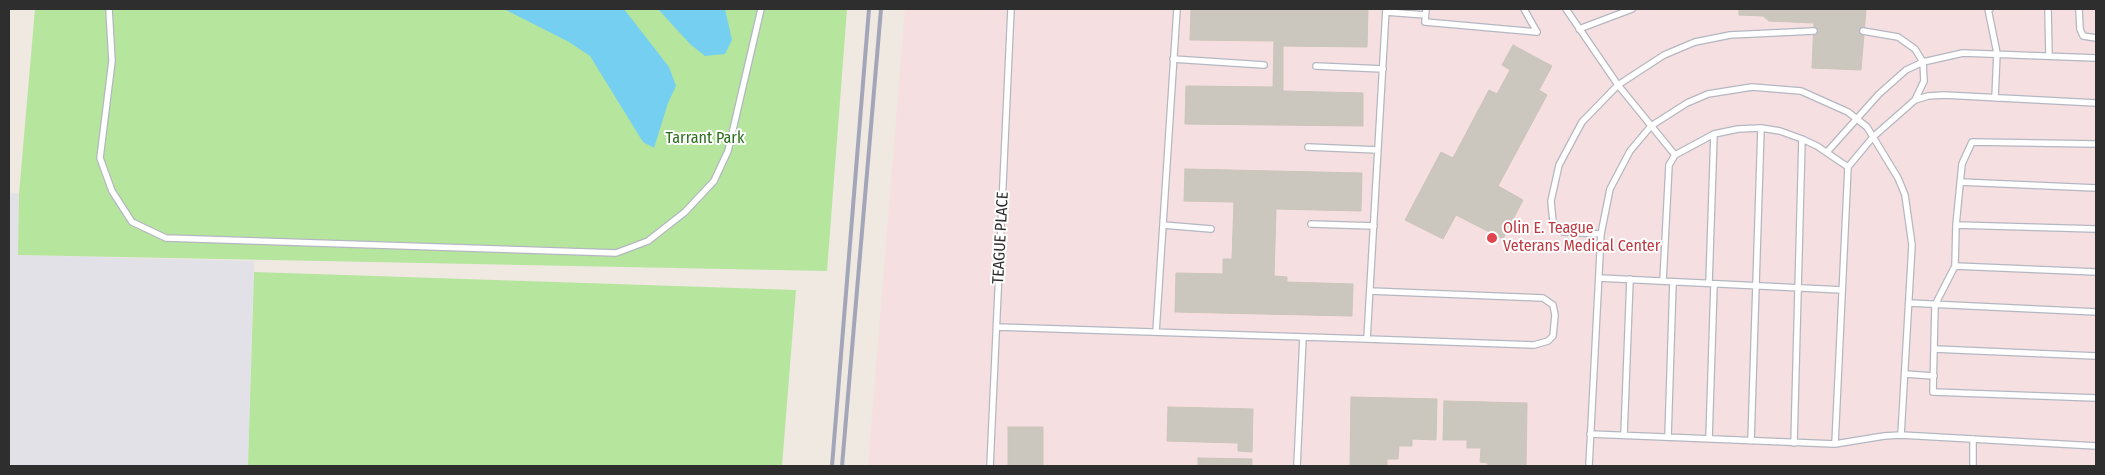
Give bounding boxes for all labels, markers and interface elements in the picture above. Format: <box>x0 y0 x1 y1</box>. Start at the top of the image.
park label: Tarrant Park <box>666 129 744 149</box>
street label: TEAGUE PLACE <box>989 191 1013 285</box>
place label: Olin E. Teague Veterans Medical Center <box>1503 219 1660 257</box>
marker: Olin E. Teague Veterans Medical Center <box>1485 231 1499 245</box>

